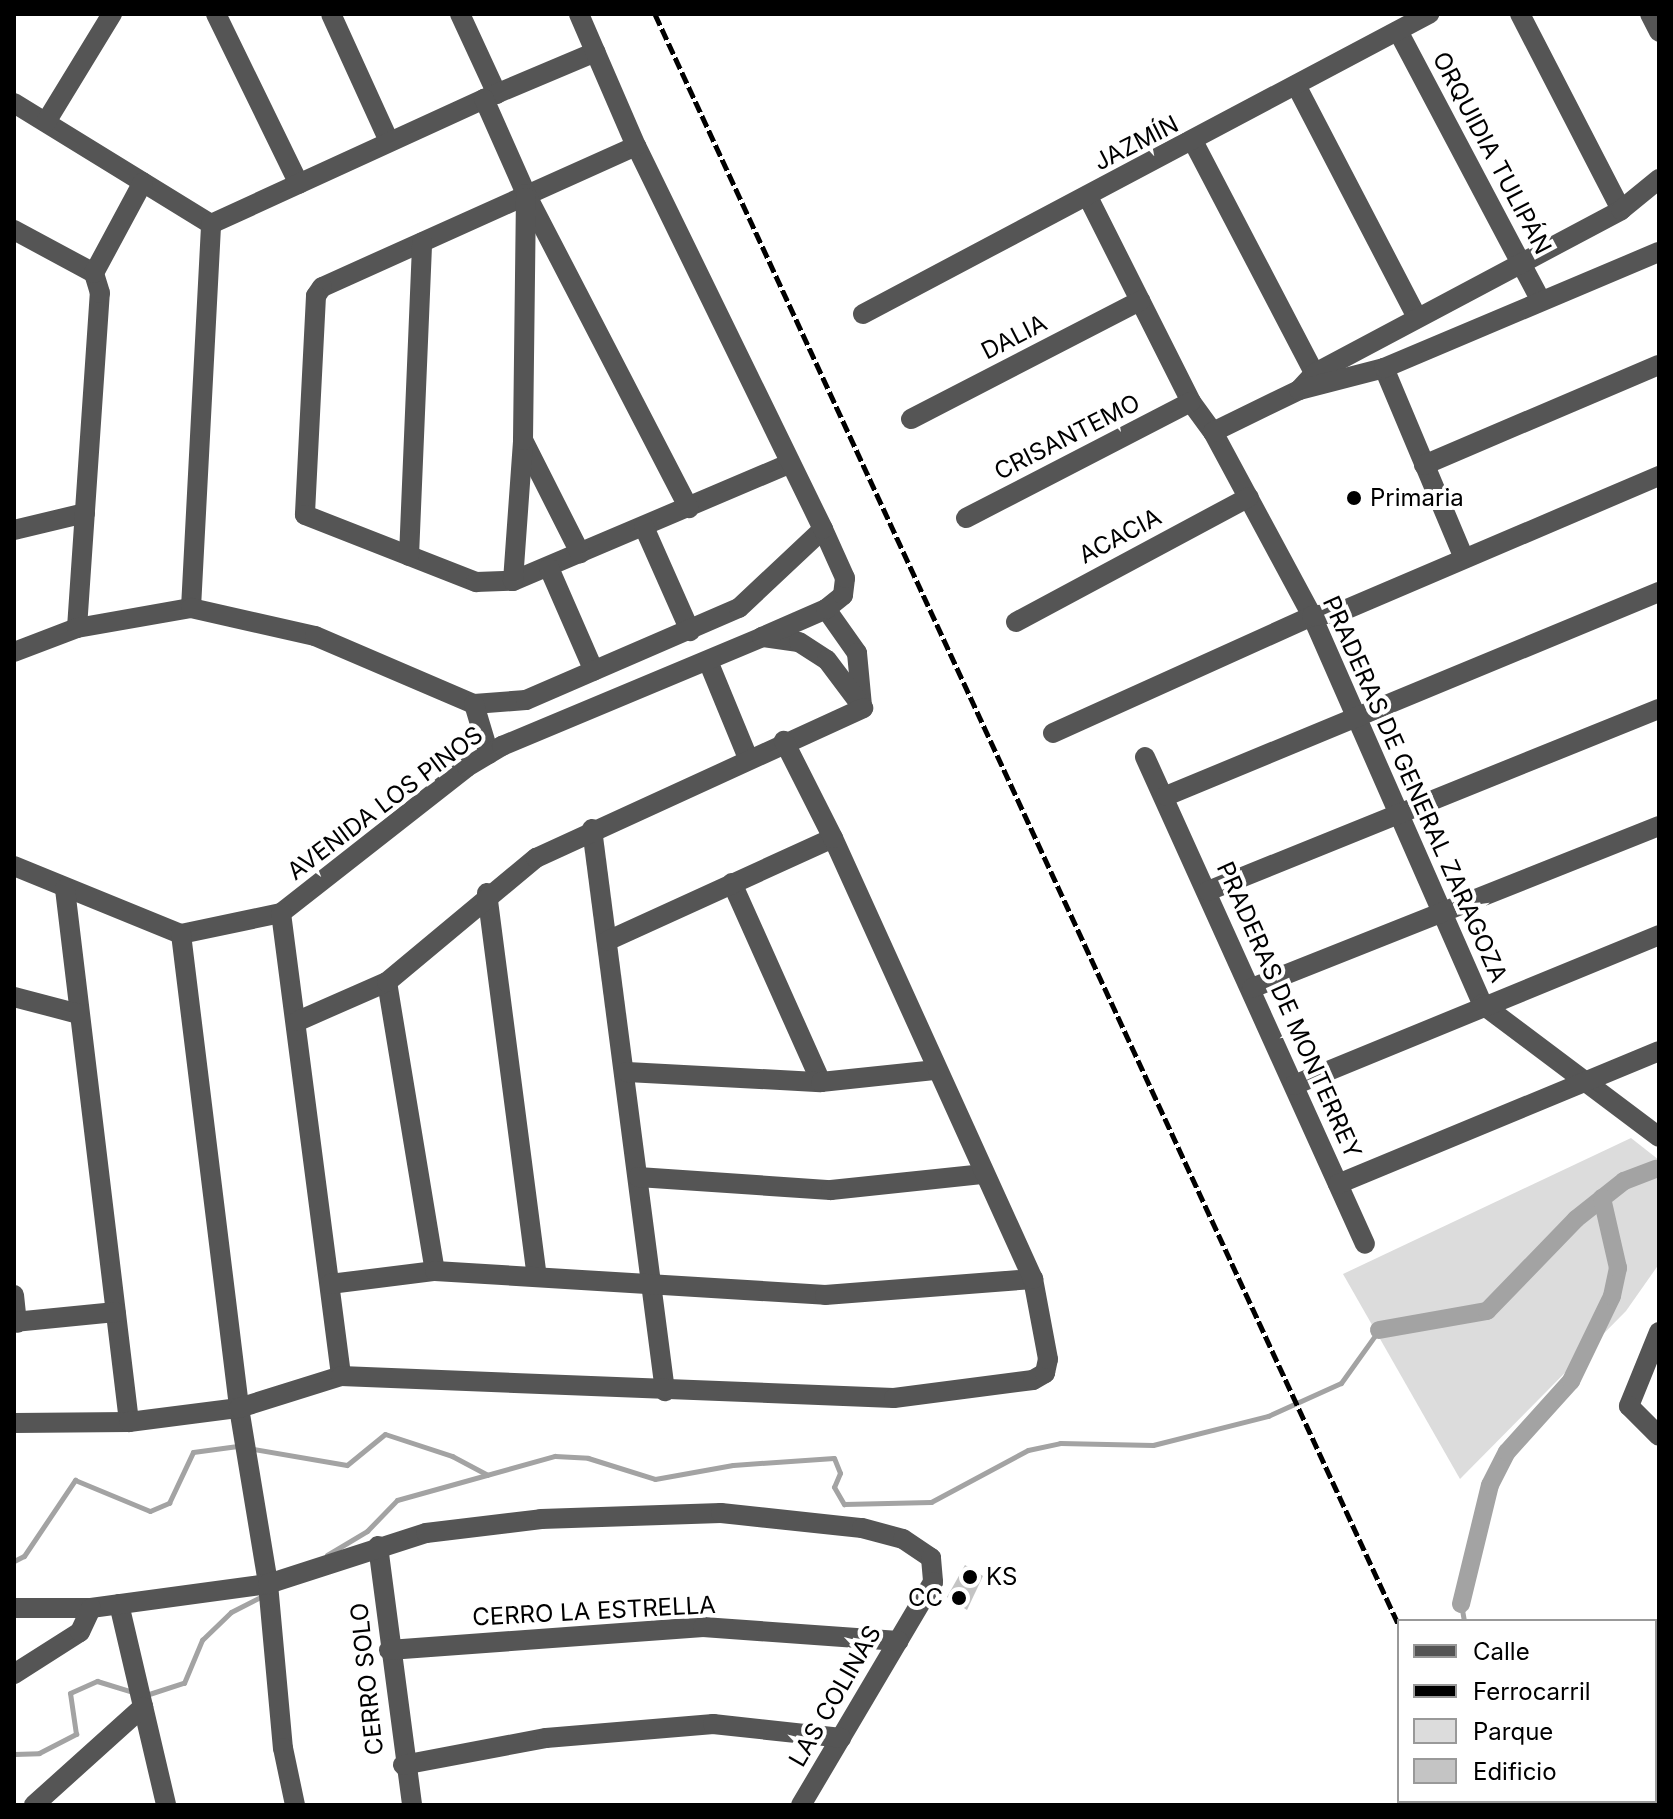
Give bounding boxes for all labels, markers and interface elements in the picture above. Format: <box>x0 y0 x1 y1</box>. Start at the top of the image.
street label: ORQUIDIA TULIPÁN <box>1426 47 1558 259</box>
street label: JAZMÍN <box>1089 109 1183 177</box>
street label: DALIA <box>976 308 1052 366</box>
street label: CRISANTEMO <box>989 388 1145 486</box>
place label: Primaria <box>1370 484 1464 512</box>
marker: Primaria <box>1345 489 1363 507</box>
street label: ACACIA <box>1074 502 1166 570</box>
street label: PRADERAS DE GENERAL ZARAGOZA <box>1317 591 1513 987</box>
street label: AVENIDA LOS PINOS <box>282 720 488 886</box>
street label: PRADERAS DE MONTERREY <box>1210 857 1368 1163</box>
place label: KS <box>986 1563 1017 1591</box>
marker: KS <box>961 1568 979 1586</box>
place label: CC <box>908 1584 943 1612</box>
marker: CC <box>950 1589 968 1607</box>
street label: CERRO LA ESTRELLA <box>472 1590 716 1632</box>
street label: CERRO SOLO <box>345 1601 389 1757</box>
legend <box>1397 1619 1657 1803</box>
street label: LAS COLINAS <box>783 1620 887 1772</box>
text: Calle <box>1473 1637 1530 1666</box>
text: Ferrocarril <box>1473 1677 1591 1706</box>
text: Parque <box>1473 1717 1553 1746</box>
text: Edificio <box>1473 1757 1557 1786</box>

